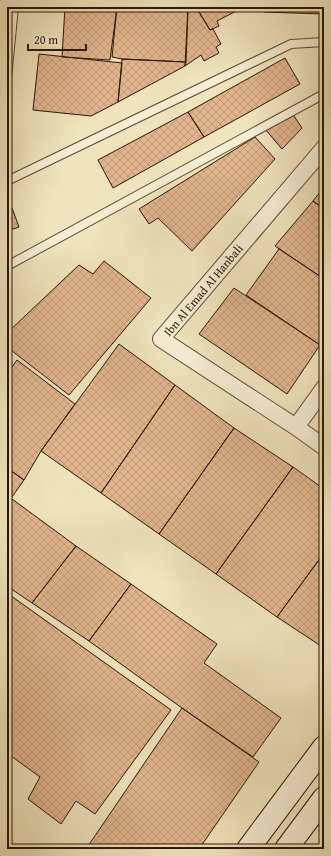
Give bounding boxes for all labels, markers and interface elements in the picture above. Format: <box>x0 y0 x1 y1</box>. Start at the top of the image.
scale bar <box>28 26 86 52</box>
text: 20 m <box>34 31 58 48</box>
street label: Ibn Al Emad Al Hanbali <box>159 240 247 340</box>

